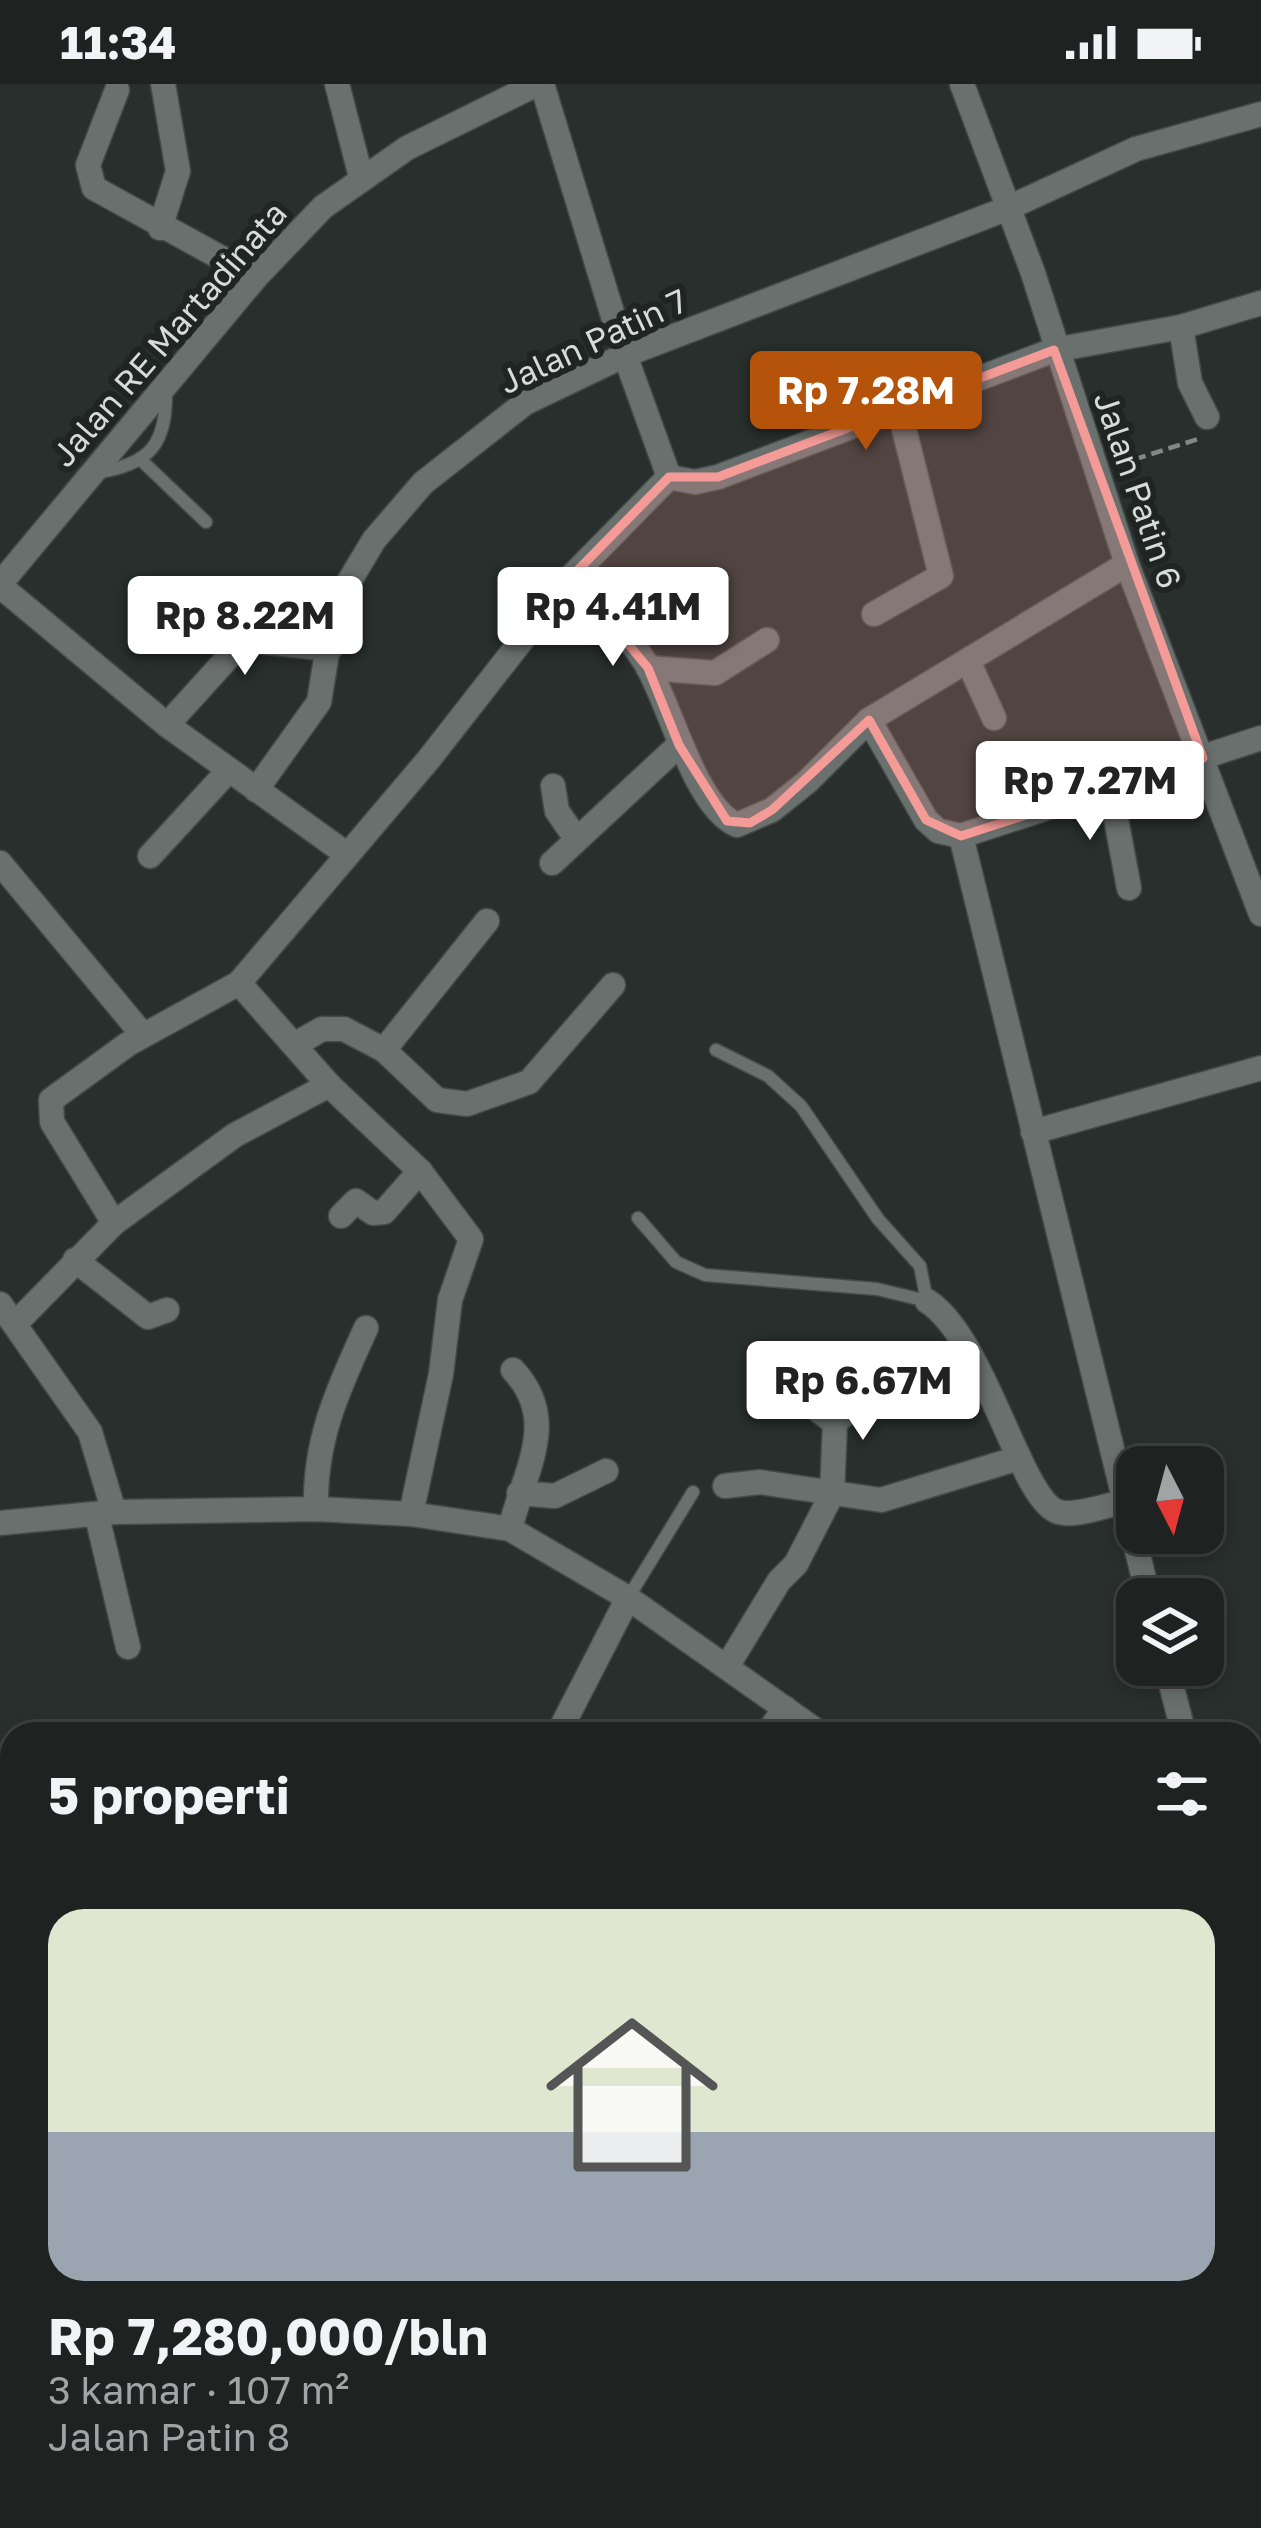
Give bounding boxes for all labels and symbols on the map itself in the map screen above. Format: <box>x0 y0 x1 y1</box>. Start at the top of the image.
street label: Jalan RE Martadinata <box>43 194 294 474</box>
street label: Jalan Patin 7 <box>493 280 693 401</box>
pin: Rp 7.28M <box>742 351 990 453</box>
street label: Jalan Patin 6 <box>1087 387 1190 593</box>
pin: Rp 4.41M <box>489 567 737 669</box>
pin: Rp 8.22M <box>121 576 369 678</box>
pin: Rp 7.27M <box>966 741 1214 843</box>
pin: Rp 6.67M <box>739 1341 987 1443</box>
north arrow <box>1116 1446 1224 1554</box>

